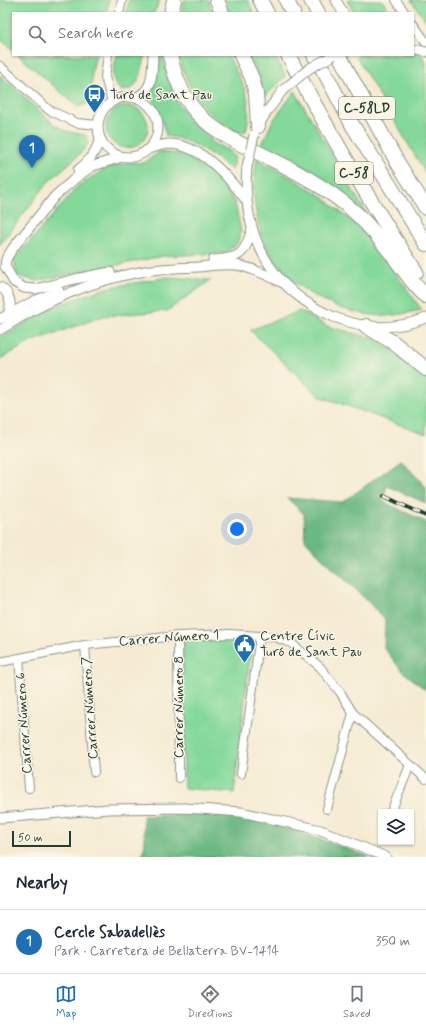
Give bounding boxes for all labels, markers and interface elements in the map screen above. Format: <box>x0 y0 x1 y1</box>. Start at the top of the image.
search box <box>12 12 414 56</box>
icon: search <box>26 23 48 45</box>
text: Search here <box>58 24 134 44</box>
bus stop icon: Turó de Sant Pau <box>82 82 108 115</box>
place label: Turó de Sant Pau <box>110 86 212 104</box>
road number: C-58LD <box>339 97 395 119</box>
pin: 1 <box>19 135 45 168</box>
road number: C-58 <box>335 162 373 184</box>
your location <box>227 519 247 539</box>
street label: Carrer Número 1 <box>118 626 220 650</box>
place label: Centre Cívic Turó de Sant Pau <box>260 627 362 661</box>
public building icon: Centre Cívic Turó de Sant Pau <box>231 631 257 664</box>
street label: Carrer Número 7 <box>77 656 103 760</box>
street label: Carrer Número 8 <box>170 656 188 758</box>
street label: Carrer Número 6 <box>11 672 37 774</box>
map controls <box>378 809 414 845</box>
button: layers <box>378 809 414 845</box>
scale bar <box>12 829 71 848</box>
text: 50 m <box>18 831 43 845</box>
text: Nearby <box>16 872 68 894</box>
text: Cercle Sabadellès <box>54 923 165 943</box>
text: 1 <box>26 933 32 950</box>
text: 350 m <box>376 933 410 950</box>
text: Park · Carretera de Bellaterra BV-1414 <box>54 943 279 960</box>
tab: Map <box>55 983 77 1021</box>
tab: Directions <box>187 983 233 1021</box>
tab: Saved <box>343 983 371 1021</box>

